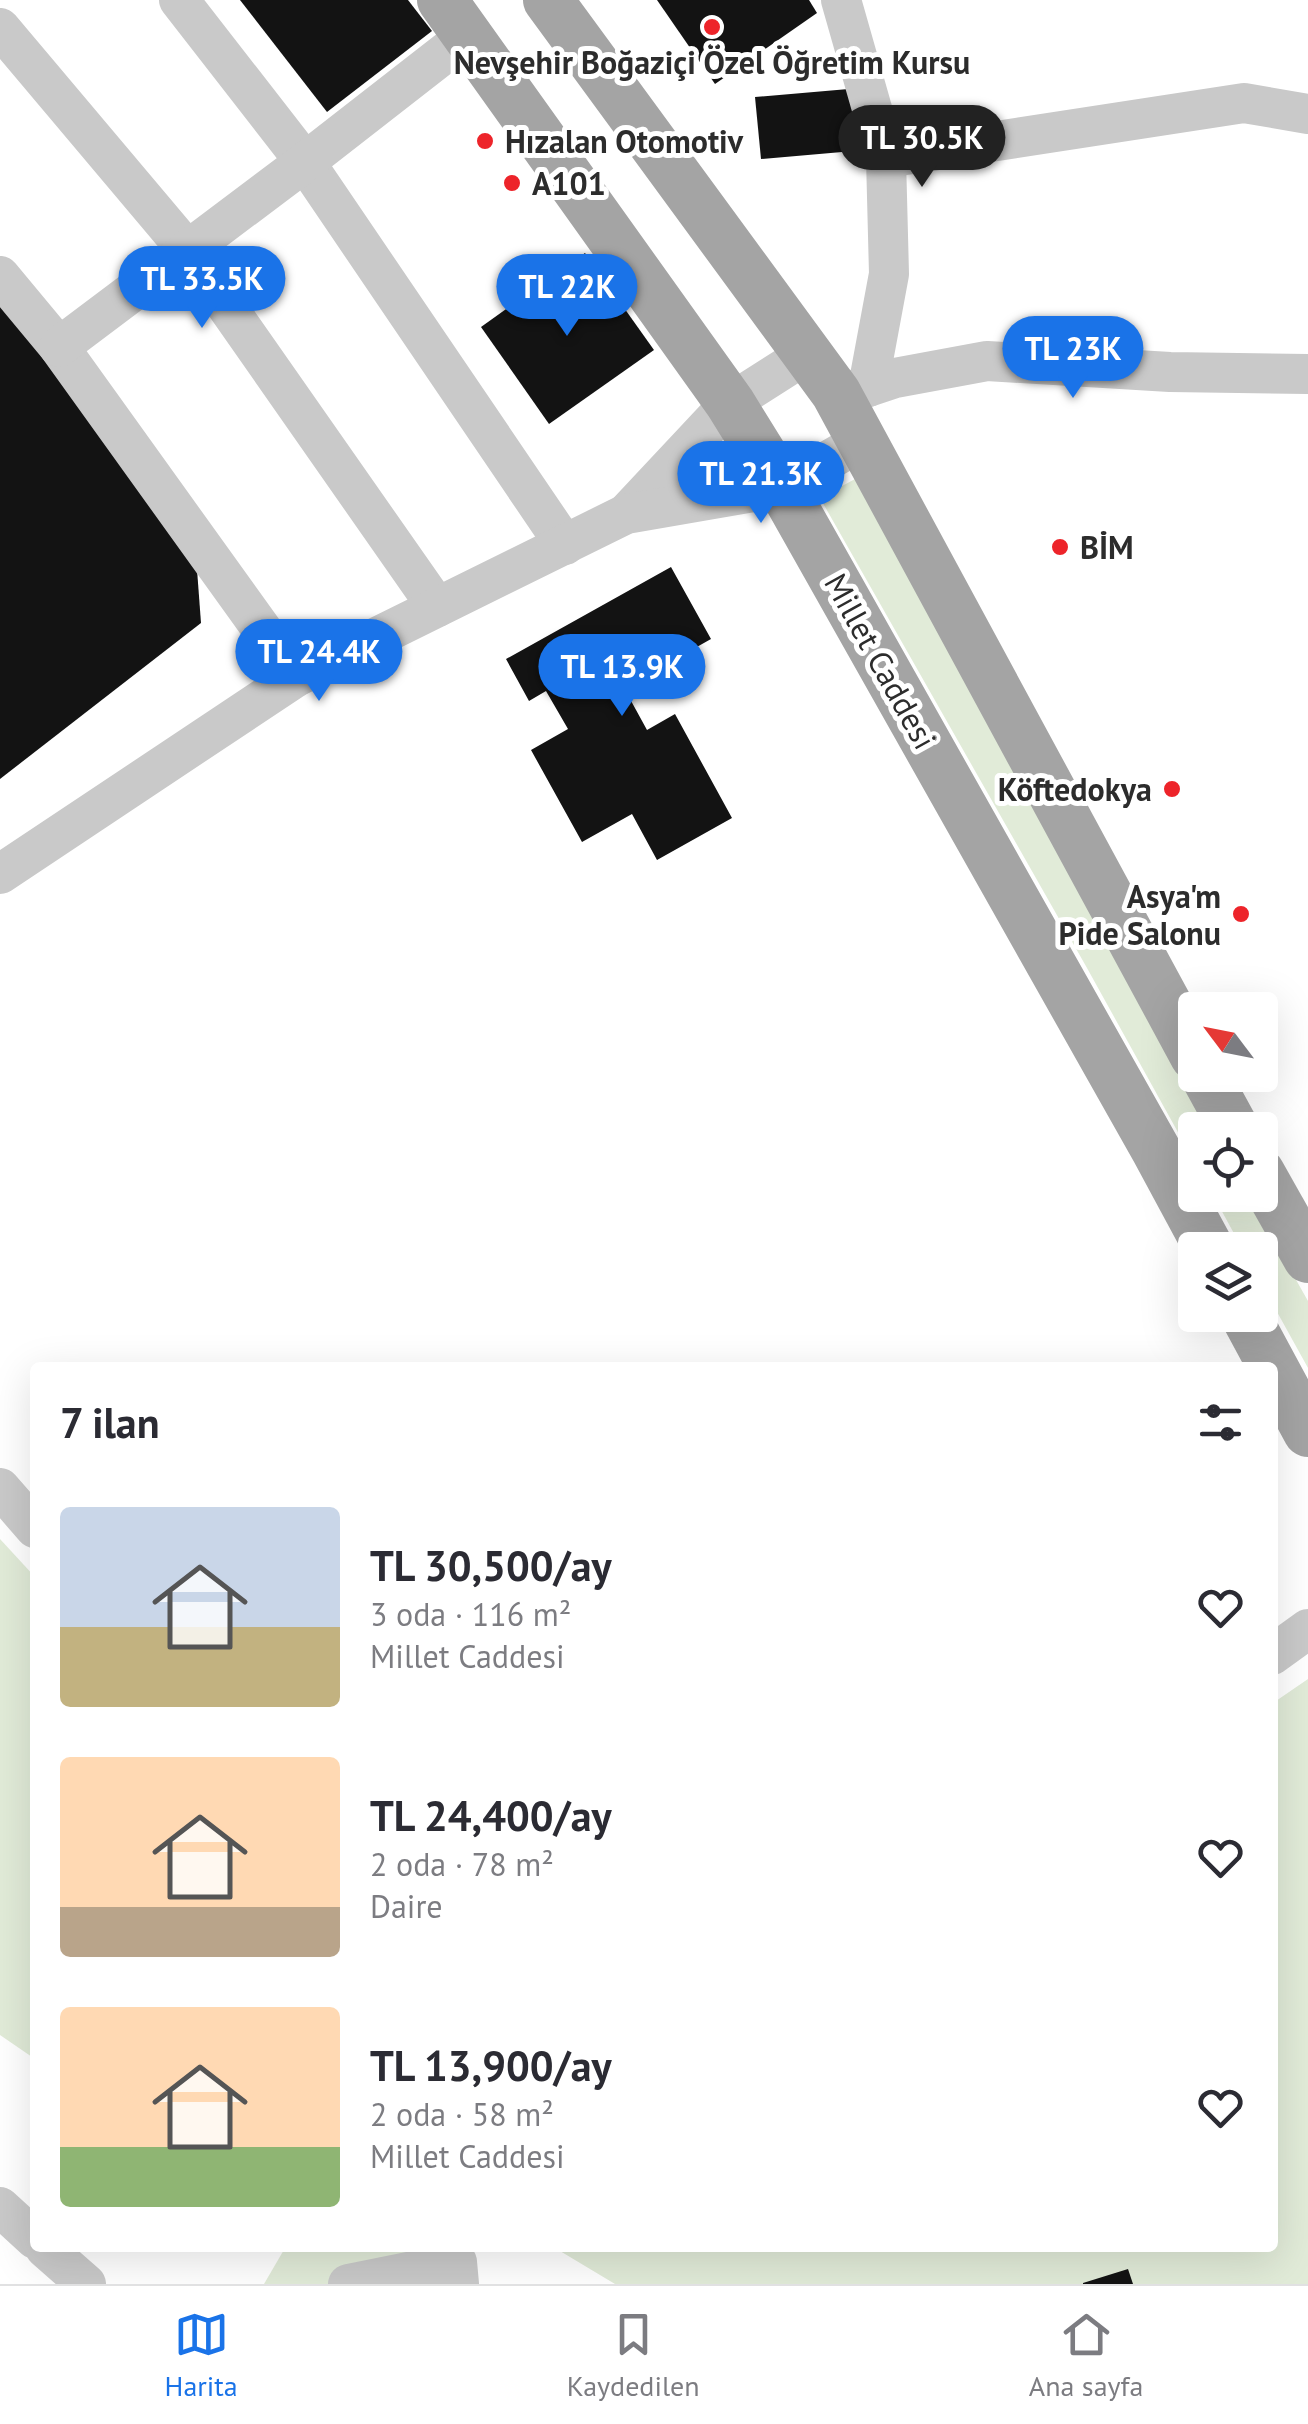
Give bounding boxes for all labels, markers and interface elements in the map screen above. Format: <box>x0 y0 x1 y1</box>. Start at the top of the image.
marker: Nevşehir Boğaziçi Özel Öğretim Kursu <box>701 16 723 38</box>
place label: Nevşehir Boğaziçi Özel Öğretim Kursu <box>454 41 970 83</box>
pin: TL 30.5K <box>819 105 1025 190</box>
text: TL 30.5K <box>860 116 984 158</box>
place label: Hızalan Otomotiv <box>505 120 744 162</box>
marker: Hızalan Otomotiv <box>474 130 496 152</box>
place label: A101 <box>532 162 606 204</box>
marker: A101 <box>501 172 523 194</box>
pin: TL 33.5K <box>99 246 305 331</box>
pin: TL 22K <box>486 254 648 339</box>
text: TL 33.5K <box>140 257 264 299</box>
text: TL 22K <box>518 265 616 307</box>
pin: TL 23K <box>992 316 1154 401</box>
text: TL 23K <box>1024 327 1122 369</box>
pin: TL 21.3K <box>658 441 864 526</box>
text: TL 21.3K <box>699 452 823 494</box>
place label: BİM <box>1080 526 1134 568</box>
marker: BİM <box>1049 536 1071 558</box>
street label: Millet Caddesi <box>815 566 947 756</box>
pin: TL 24.4K <box>216 619 422 704</box>
text: TL 24.4K <box>257 630 381 672</box>
pin: TL 13.9K <box>519 634 725 719</box>
text: TL 13.9K <box>560 645 684 687</box>
place label: Köftedokya <box>998 768 1152 810</box>
marker: Köftedokya <box>1161 778 1183 800</box>
place label: Asya'm Pide Salonu <box>1058 875 1221 954</box>
marker: Asya'm Pide Salonu <box>1230 903 1252 925</box>
north arrow <box>1178 992 1278 1092</box>
map controls <box>1178 992 1278 1332</box>
button: locate <box>1178 1112 1278 1212</box>
button: layers <box>1178 1232 1278 1332</box>
text: 7 ilan <box>60 1395 160 1450</box>
icon: filters <box>1193 1395 1248 1450</box>
text: TL 30,500/ay <box>370 1538 612 1593</box>
icon: home <box>140 1547 260 1667</box>
icon: heart <box>1193 1580 1248 1635</box>
text: 3 oda · 116 m² <box>370 1593 571 1635</box>
text: Millet Caddesi <box>370 1635 565 1677</box>
text: TL 24,400/ay <box>370 1788 612 1843</box>
icon: home <box>140 1797 260 1917</box>
icon: heart <box>1193 1830 1248 1885</box>
text: 2 oda · 78 m² <box>370 1843 554 1885</box>
text: Daire <box>370 1885 443 1927</box>
text: TL 13,900/ay <box>370 2038 612 2093</box>
icon: home <box>140 2047 260 2167</box>
icon: heart <box>1193 2080 1248 2135</box>
text: 2 oda · 58 m² <box>370 2093 554 2135</box>
text: Millet Caddesi <box>370 2135 565 2177</box>
tab: Harita <box>165 2307 238 2404</box>
tab: Kaydedilen <box>567 2307 700 2404</box>
tab: Ana sayfa <box>1029 2307 1143 2404</box>

